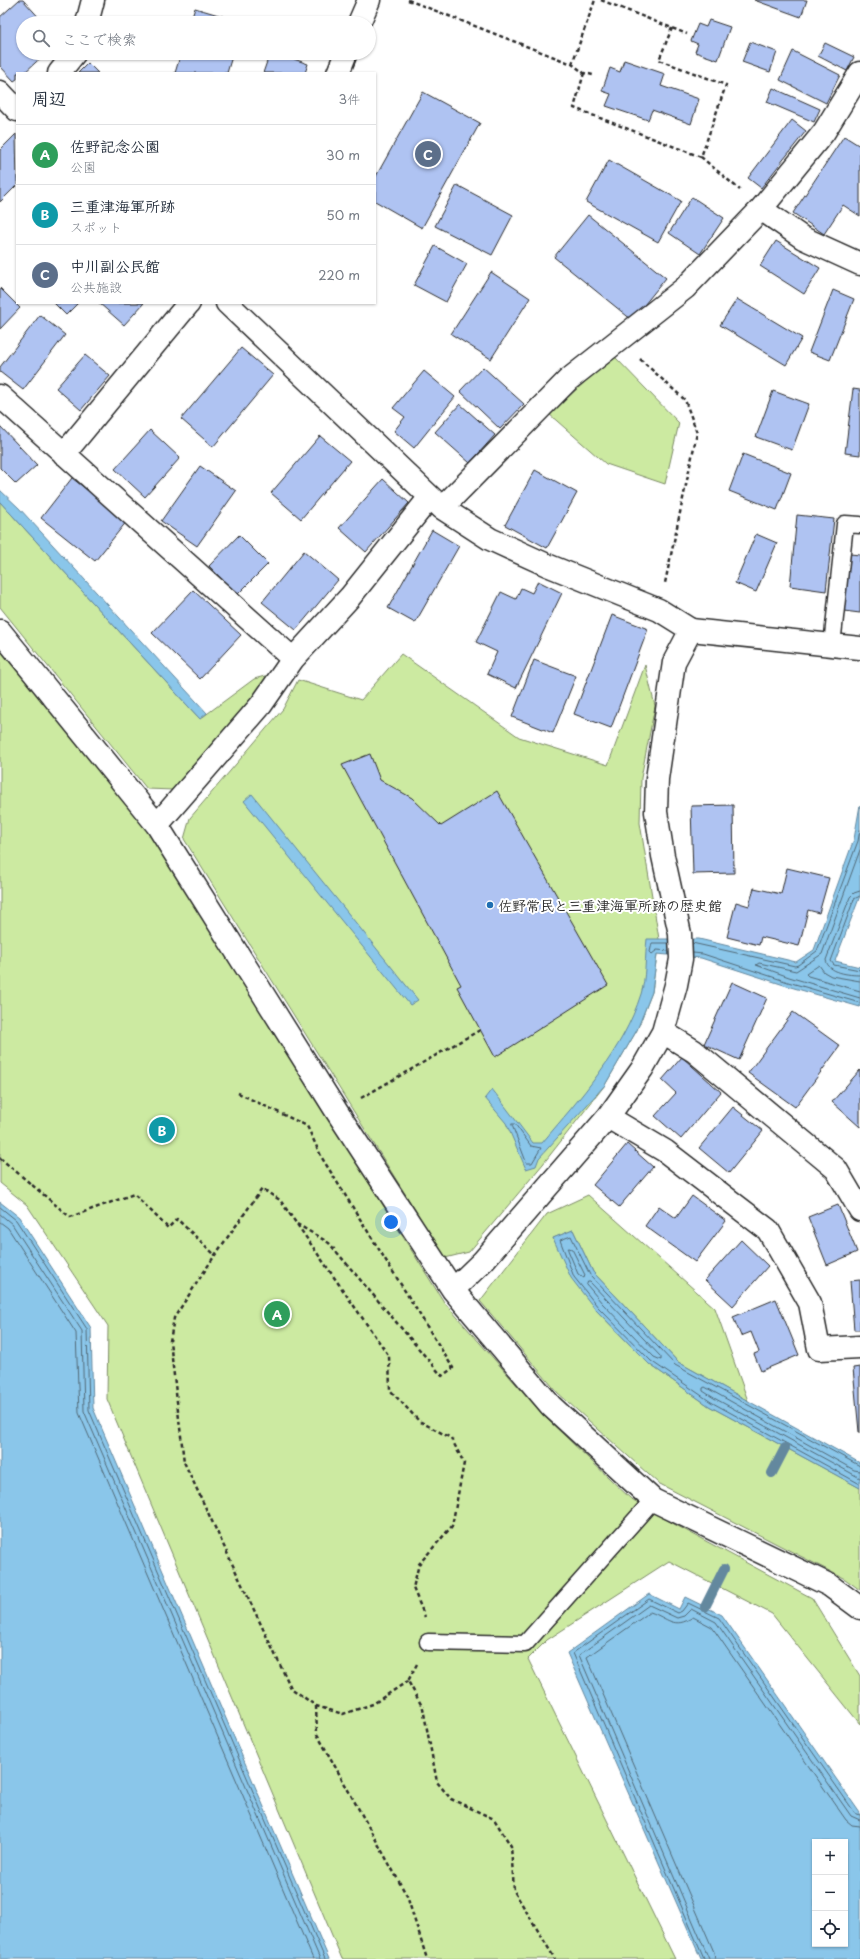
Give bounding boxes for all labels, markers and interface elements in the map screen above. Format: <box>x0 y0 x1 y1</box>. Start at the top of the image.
search box <box>16 16 376 60</box>
icon: search <box>30 27 52 49</box>
text: ここで検索 <box>62 27 137 50</box>
text: 周辺 <box>32 85 66 111</box>
text: 3件 <box>338 89 360 108</box>
text: 佐野記念公園 <box>70 134 160 157</box>
pin: C <box>415 139 441 169</box>
text: A <box>40 145 50 164</box>
text: 30 m <box>326 145 360 164</box>
text: 公園 <box>70 157 96 176</box>
text: 三重津海軍所跡 <box>70 194 175 217</box>
text: B <box>41 205 49 224</box>
text: 50 m <box>326 205 360 224</box>
text: スポット <box>70 217 122 236</box>
text: 中川副公民館 <box>70 254 160 277</box>
text: C <box>40 265 50 284</box>
text: 220 m <box>318 265 360 284</box>
text: 公共施設 <box>70 277 122 296</box>
place label: 佐野常民と三重津海軍所跡の歴史館 <box>498 895 722 916</box>
marker: 佐野常民と三重津海軍所跡の歴史館 <box>485 900 495 910</box>
pin: B <box>149 1115 175 1145</box>
your location <box>381 1212 401 1232</box>
pin: A <box>264 1299 290 1329</box>
map controls <box>812 1839 848 1947</box>
button: + <box>812 1839 848 1875</box>
button: − <box>812 1875 848 1911</box>
button: locate <box>812 1911 848 1947</box>

